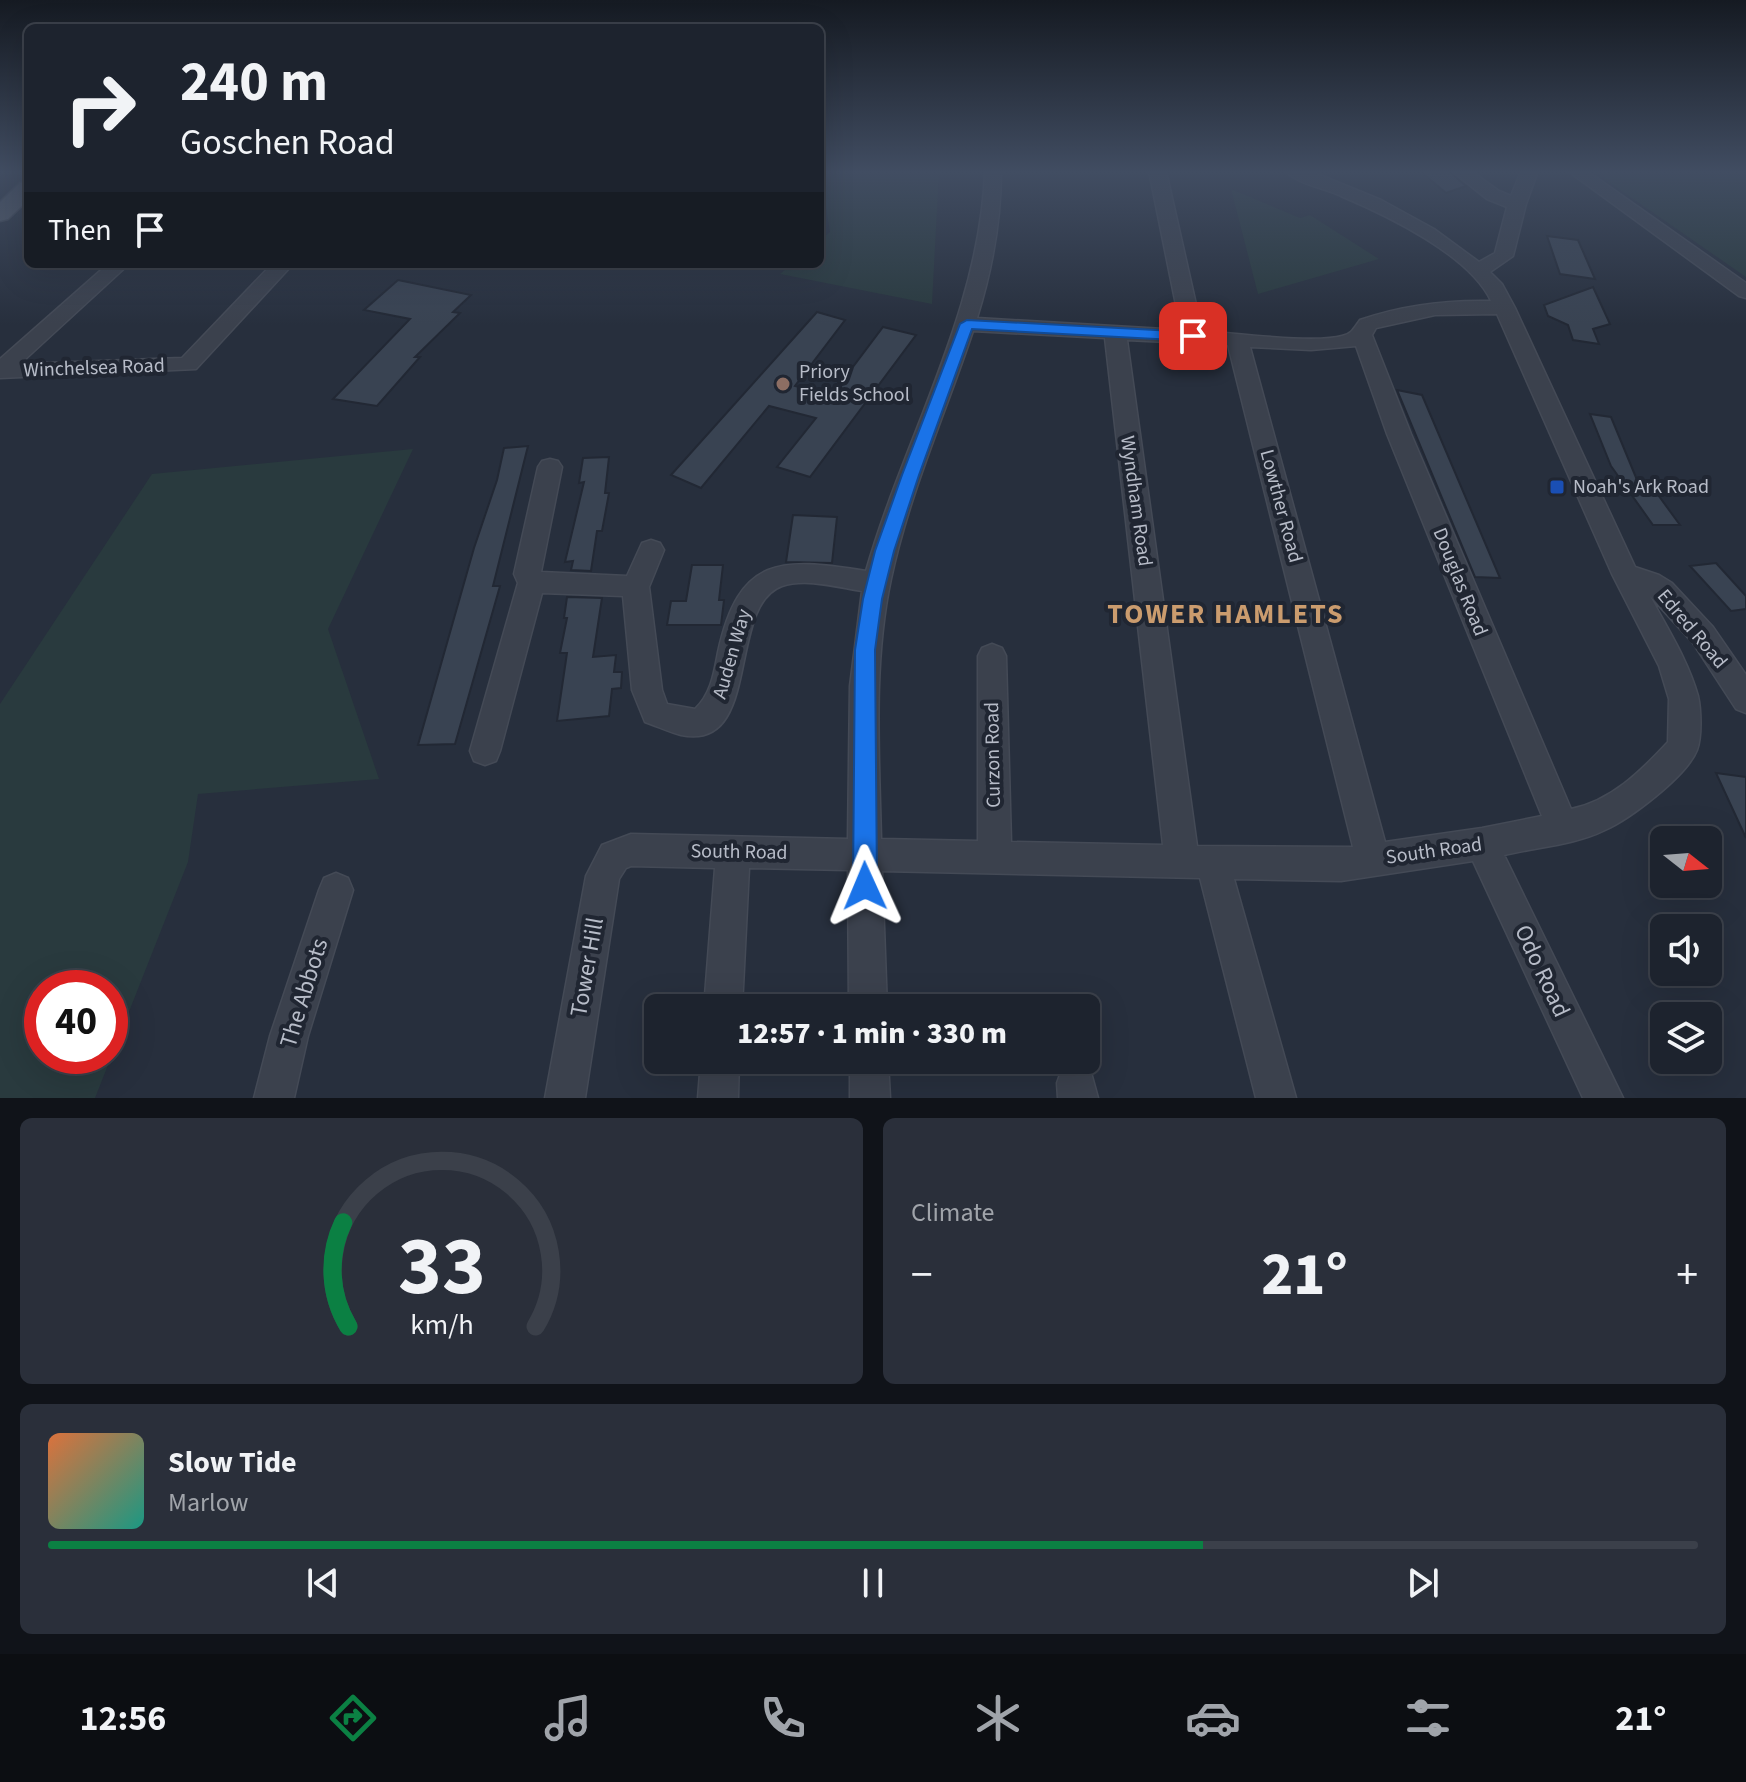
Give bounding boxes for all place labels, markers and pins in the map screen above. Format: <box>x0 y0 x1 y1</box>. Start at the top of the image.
pin <box>1159 302 1227 370</box>
place label: Priory Fields School <box>799 358 910 409</box>
marker: Priory Fields School <box>774 375 792 393</box>
place label: Noah's Ark Road <box>1573 473 1709 501</box>
marker: Noah's Ark Road <box>1548 478 1566 496</box>

